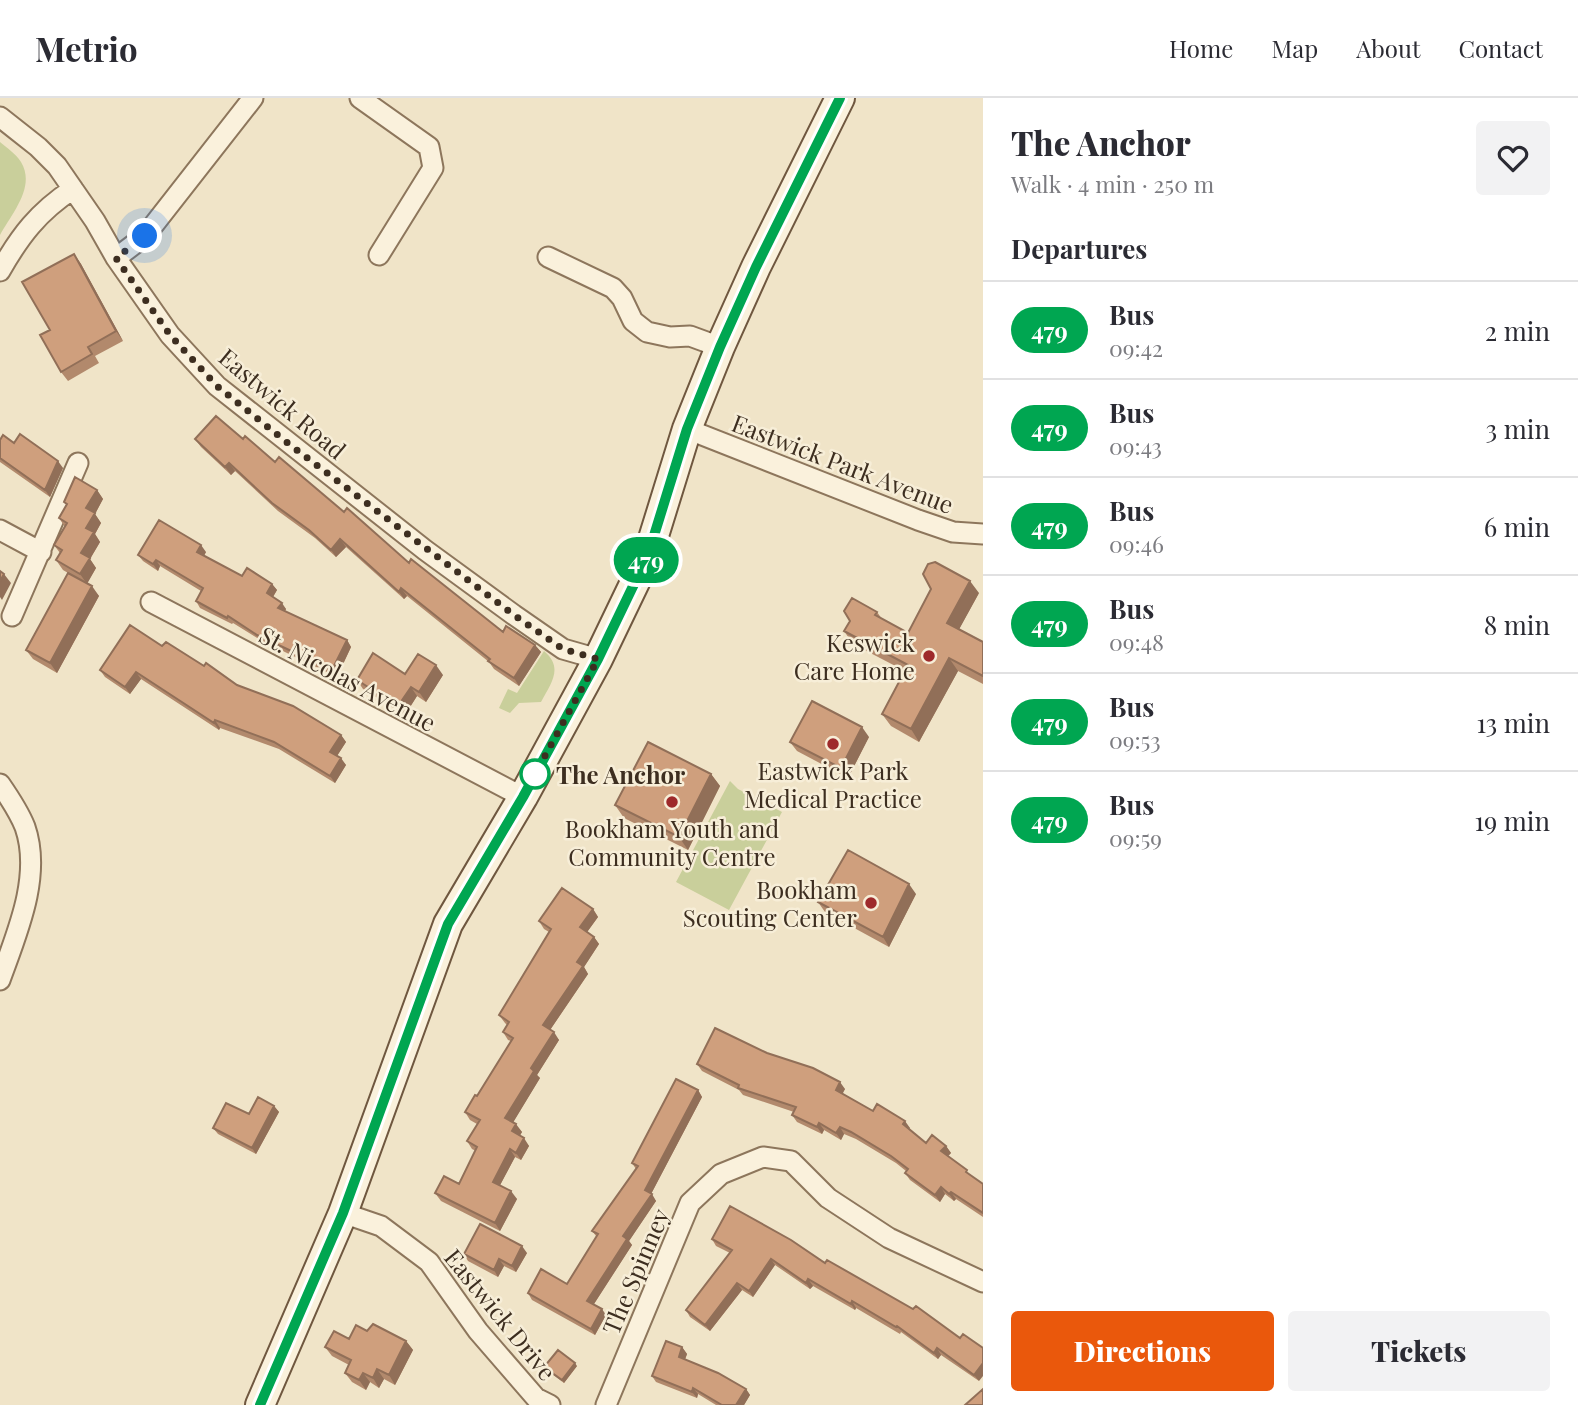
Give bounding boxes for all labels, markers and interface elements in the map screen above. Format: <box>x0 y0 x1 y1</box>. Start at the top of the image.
text: Metrio <box>35 26 138 70</box>
text: Home <box>1169 32 1233 64</box>
text: Map <box>1271 32 1318 64</box>
text: About <box>1356 32 1420 64</box>
text: Contact <box>1458 32 1543 64</box>
text: The Anchor <box>1011 120 1191 164</box>
button: heart <box>1476 121 1550 195</box>
text: Walk · 4 min · 250 m <box>1011 168 1214 199</box>
your location <box>127 218 162 253</box>
text: Departures <box>1011 231 1147 266</box>
text: Bus <box>1109 297 1154 332</box>
text: 2 min <box>1485 313 1550 348</box>
text: 479 <box>1031 314 1068 346</box>
text: 09:42 <box>1109 332 1163 363</box>
street label: Eastwick Road <box>213 340 353 466</box>
text: Bus <box>1109 395 1154 430</box>
street label: Eastwick Park Avenue <box>727 406 959 520</box>
text: 3 min <box>1486 411 1550 446</box>
text: 479 <box>1031 412 1068 444</box>
text: 09:43 <box>1109 430 1162 461</box>
text: Bus <box>1109 493 1154 528</box>
text: 6 min <box>1484 509 1550 544</box>
text: 479 <box>1031 510 1068 542</box>
text: 09:46 <box>1109 528 1164 559</box>
line badge: 479 <box>606 537 686 583</box>
text: 479 <box>628 544 664 576</box>
text: Bus <box>1109 591 1154 626</box>
text: 8 min <box>1484 607 1550 642</box>
text: 479 <box>1031 608 1068 640</box>
street label: St. Nicolas Avenue <box>254 618 442 738</box>
place label: Keswick Care Home <box>794 626 916 686</box>
text: 09:48 <box>1109 626 1164 657</box>
marker: Keswick Care Home <box>921 648 937 664</box>
text: Bus <box>1109 689 1154 724</box>
text: 13 min <box>1476 705 1550 740</box>
text: 479 <box>1031 706 1068 738</box>
text: 09:53 <box>1109 724 1161 755</box>
marker: Eastwick Park Medical Practice <box>825 736 841 752</box>
place label: Eastwick Park Medical Practice <box>744 754 922 814</box>
place label: The Anchor <box>556 758 686 790</box>
marker: The Anchor <box>520 759 550 789</box>
text: Bus <box>1109 787 1154 822</box>
marker: Bookham Youth and Community Centre <box>664 794 680 810</box>
text: 19 min <box>1474 803 1550 838</box>
text: 479 <box>1031 804 1068 836</box>
place label: Bookham Youth and Community Centre <box>565 812 779 872</box>
text: 09:59 <box>1109 822 1162 853</box>
place label: Bookham Scouting Center <box>683 873 857 933</box>
marker: Bookham Scouting Center <box>863 895 879 911</box>
street label: The Spinney <box>594 1203 676 1339</box>
street label: Eastwick Drive <box>438 1242 564 1386</box>
button: Directions <box>1011 1311 1274 1391</box>
button: Tickets <box>1288 1311 1550 1391</box>

